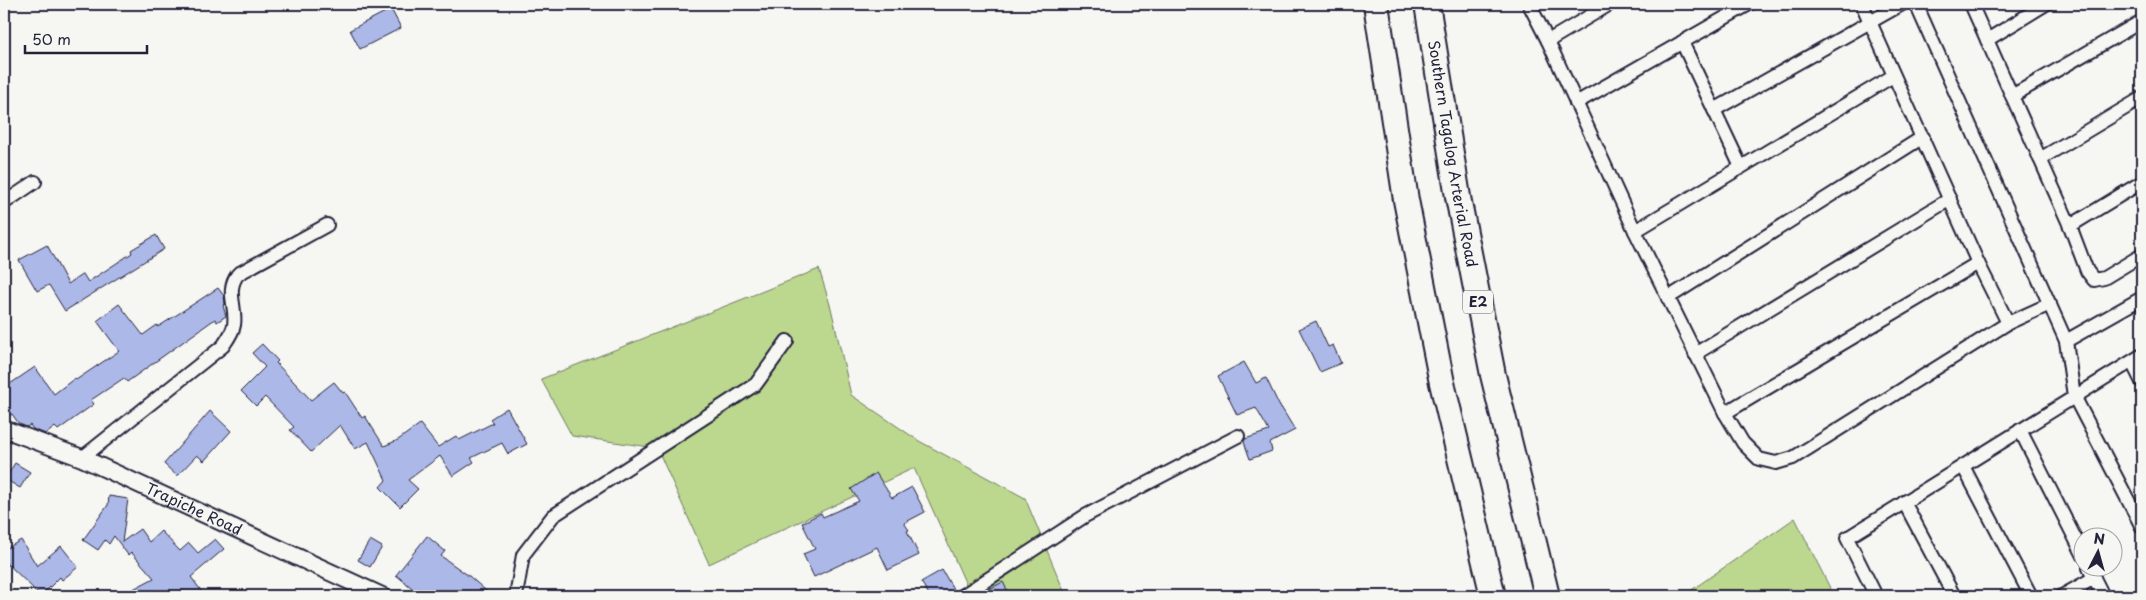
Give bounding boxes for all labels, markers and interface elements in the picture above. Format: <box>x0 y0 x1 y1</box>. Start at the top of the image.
scale bar <box>25 22 148 54</box>
text: 50 m <box>32 27 71 50</box>
street label: Southern Tagalog Arterial Road <box>1423 39 1485 269</box>
road number: E2 <box>1463 290 1493 314</box>
street label: Trapiche Road <box>142 476 246 540</box>
north arrow <box>2074 528 2124 578</box>
text: N <box>2093 528 2106 550</box>

